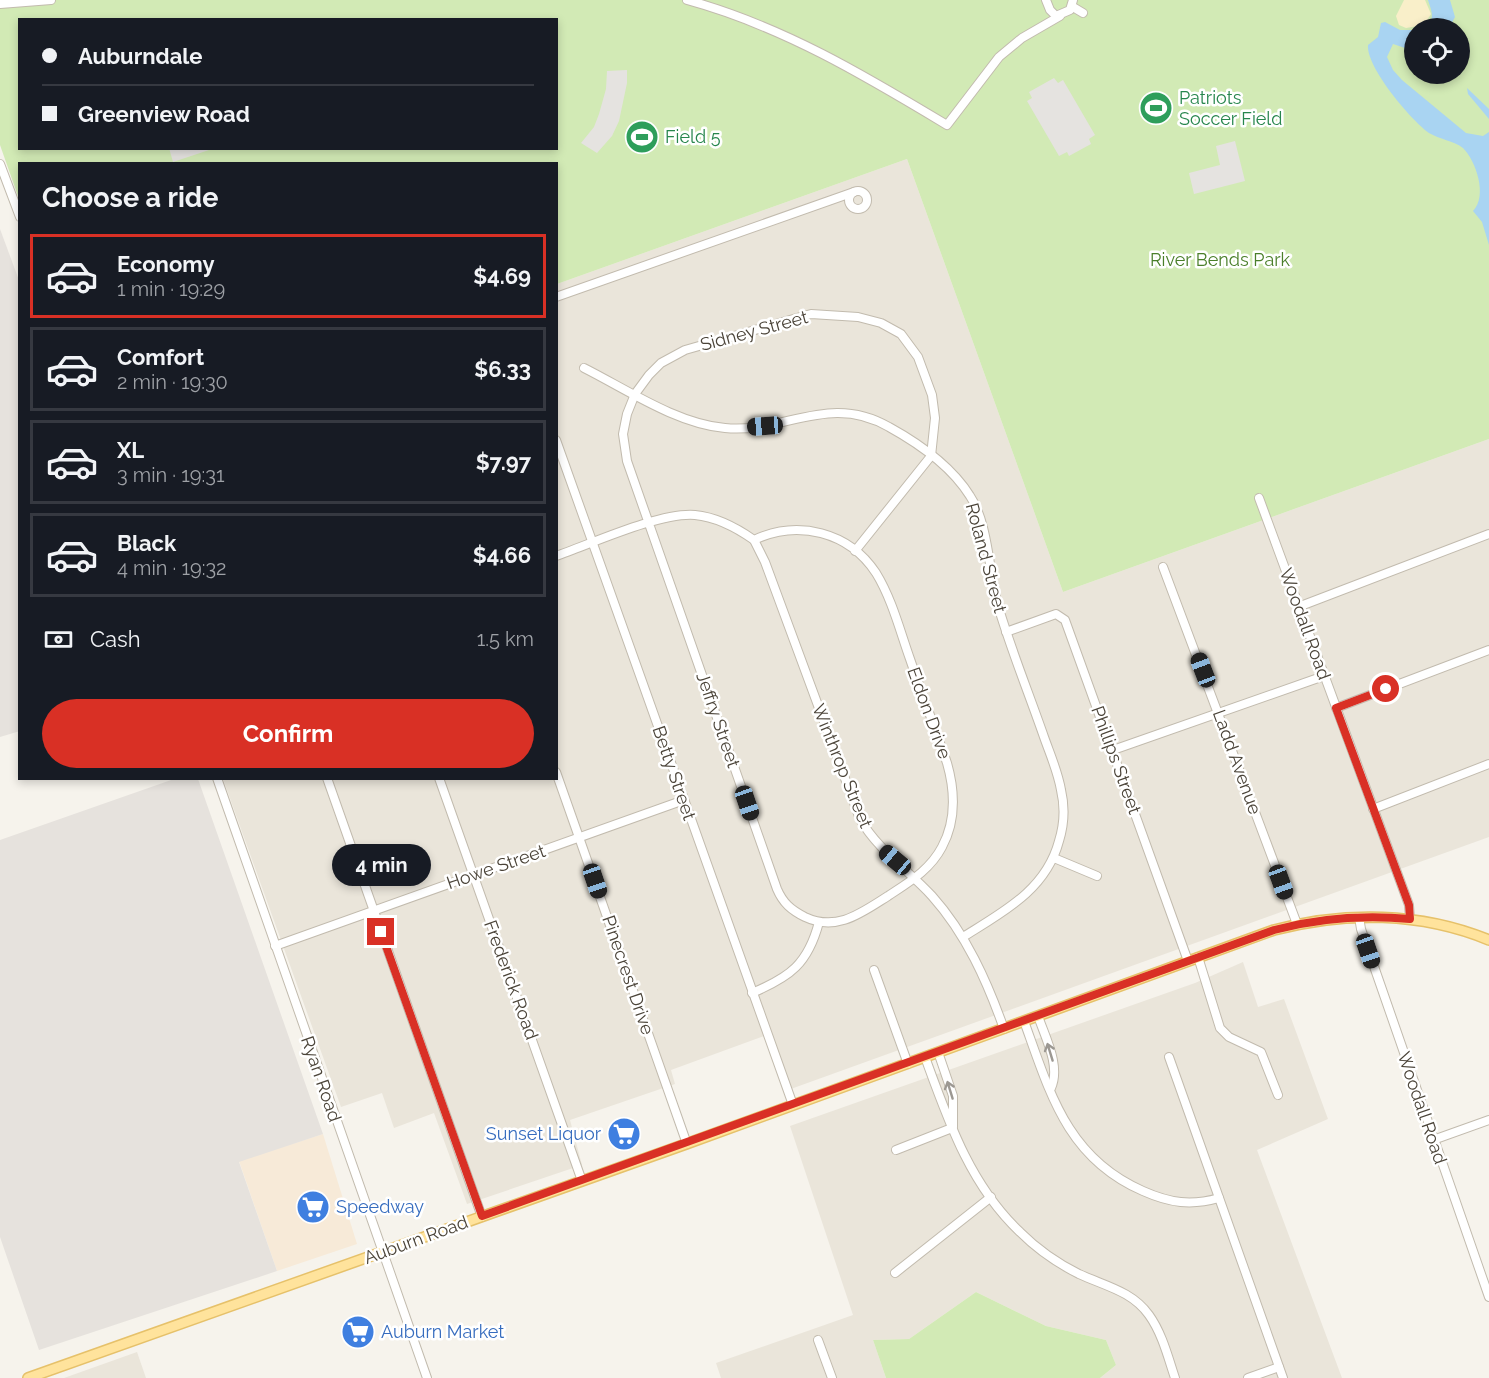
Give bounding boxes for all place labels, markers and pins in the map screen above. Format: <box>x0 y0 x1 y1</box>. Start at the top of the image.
place label: Patriots Soccer Field <box>1179 87 1282 129</box>
sports icon: Patriots Soccer Field <box>1138 90 1174 126</box>
sports icon: Field 5 <box>624 119 660 155</box>
place label: Field 5 <box>665 126 721 147</box>
supermarket icon: Sunset Liquor <box>606 1116 642 1152</box>
place label: Sunset Liquor <box>486 1123 602 1144</box>
supermarket icon: Speedway <box>295 1189 331 1225</box>
place label: Speedway <box>336 1196 424 1217</box>
supermarket icon: Auburn Market <box>340 1314 376 1350</box>
place label: Auburn Market <box>381 1321 504 1342</box>

